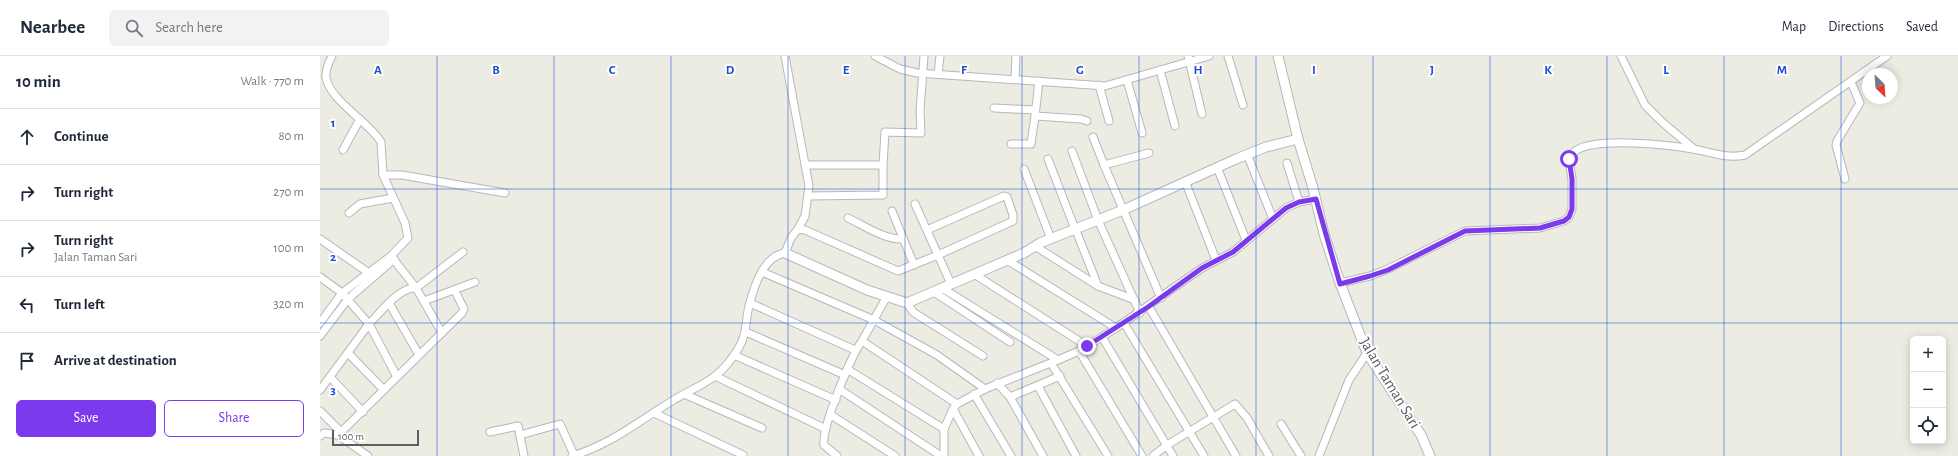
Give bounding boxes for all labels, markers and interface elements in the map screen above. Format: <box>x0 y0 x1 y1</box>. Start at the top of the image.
search box <box>109 10 389 46</box>
icon: search <box>123 17 145 39</box>
text: Nearbee <box>20 18 85 37</box>
text: Search here <box>155 20 223 35</box>
text: Map <box>1782 20 1806 34</box>
text: Directions <box>1828 20 1884 34</box>
text: Saved <box>1906 20 1938 34</box>
text: A <box>374 64 382 77</box>
text: B <box>492 64 500 77</box>
text: C <box>609 64 616 77</box>
text: D <box>726 64 735 77</box>
text: E <box>843 64 850 77</box>
text: F <box>961 64 968 77</box>
text: G <box>1076 64 1084 77</box>
text: H <box>1193 64 1203 77</box>
text: I <box>1312 64 1316 77</box>
text: J <box>1430 64 1434 77</box>
text: K <box>1544 64 1552 77</box>
text: L <box>1663 64 1669 77</box>
text: M <box>1777 64 1787 77</box>
north arrow <box>1862 68 1898 104</box>
text: 10 min <box>16 73 61 90</box>
text: Walk · 770 m <box>240 75 304 88</box>
text: 1 <box>331 117 335 130</box>
icon: ahead <box>16 126 38 148</box>
text: Continue <box>54 129 109 144</box>
text: 80 m <box>278 130 304 143</box>
route start <box>1560 150 1578 168</box>
icon: right <box>16 182 38 204</box>
text: Turn right <box>54 185 113 200</box>
text: 270 m <box>273 186 304 199</box>
text: Turn right <box>54 233 113 248</box>
icon: right <box>16 238 38 260</box>
text: 100 m <box>273 242 304 255</box>
text: Jalan Taman Sari <box>54 251 137 264</box>
text: 2 <box>330 251 336 264</box>
icon: left <box>16 294 38 316</box>
text: Turn left <box>54 297 105 312</box>
text: 320 m <box>273 298 304 311</box>
street label: Jalan Taman Sari <box>1357 335 1423 431</box>
map controls <box>1910 336 1946 444</box>
button: + <box>1910 336 1946 372</box>
route end <box>1078 337 1096 355</box>
icon: arrive <box>16 350 38 372</box>
text: Arrive at destination <box>54 353 177 368</box>
button: − <box>1910 372 1946 408</box>
text: 3 <box>330 384 336 397</box>
button: Save <box>16 400 156 437</box>
button: Share <box>164 400 304 437</box>
button: locate <box>1910 408 1946 444</box>
scale bar <box>332 428 419 447</box>
text: 100 m <box>338 431 364 442</box>

